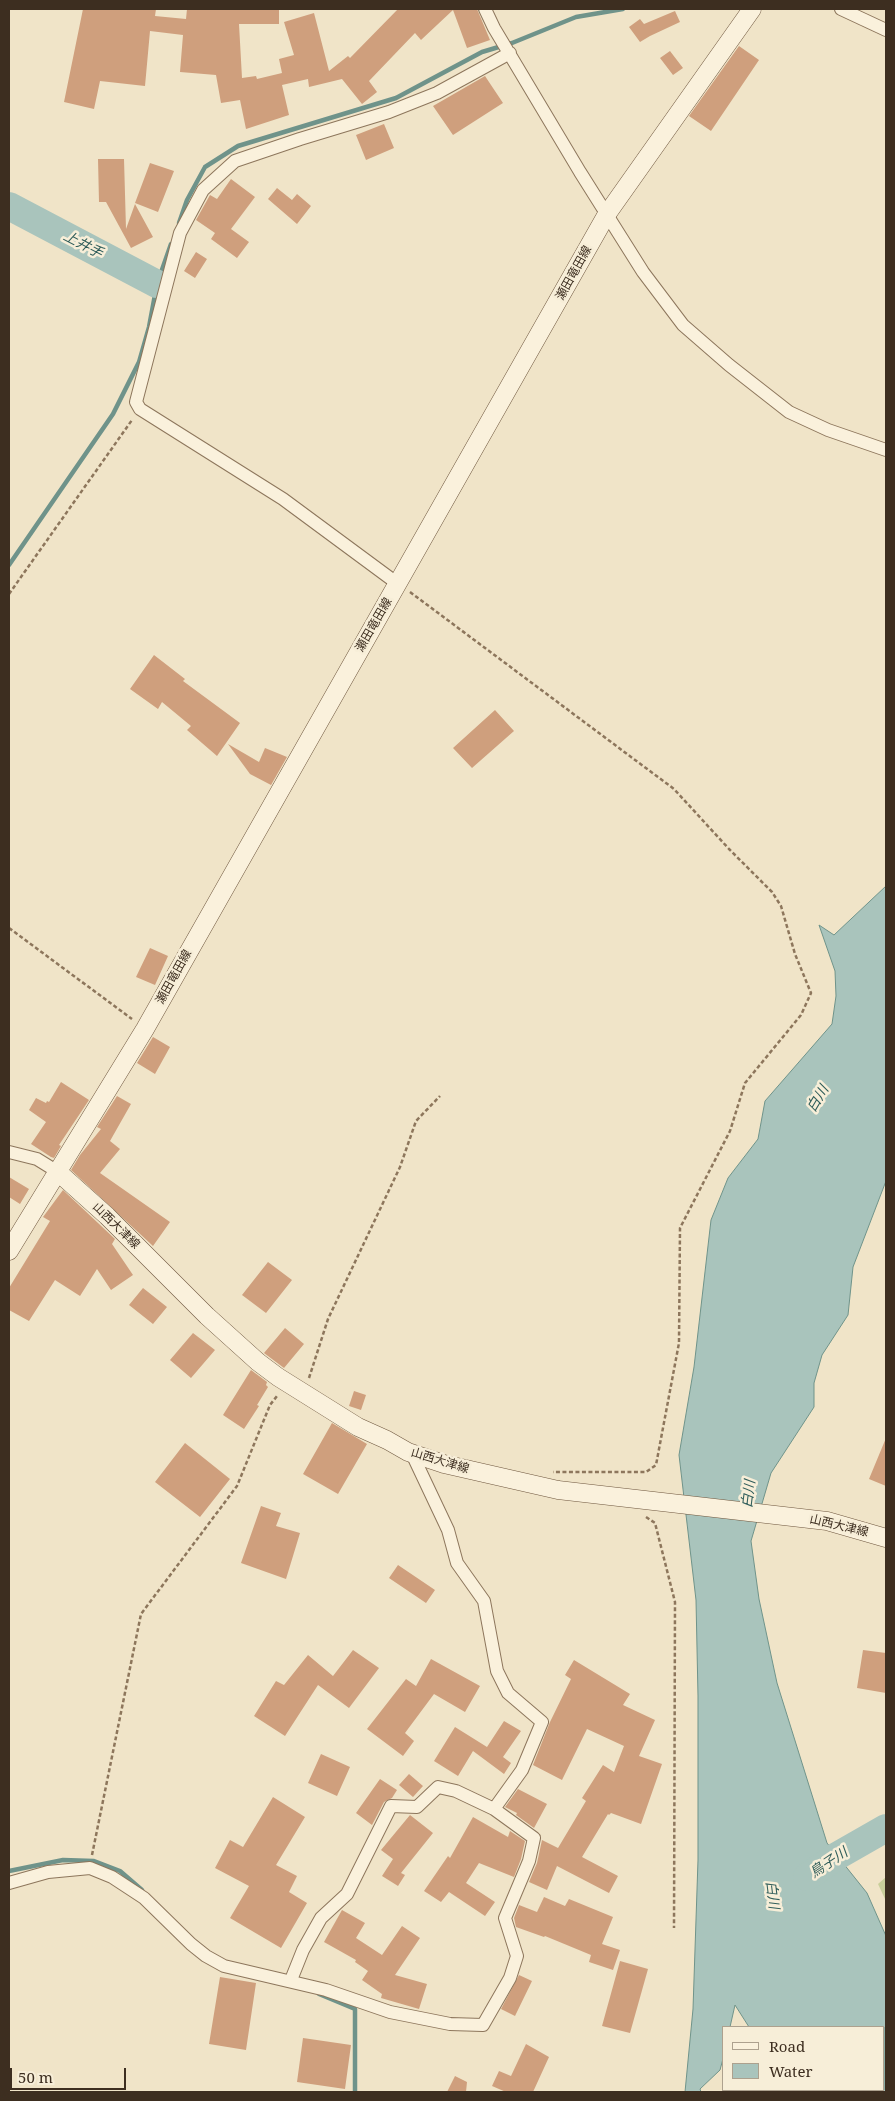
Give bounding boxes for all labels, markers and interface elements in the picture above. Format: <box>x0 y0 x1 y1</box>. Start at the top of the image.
water label: 上井手 <box>61 228 105 262</box>
street label: 瀬田竜田線 <box>553 243 595 303</box>
street label: 瀬田竜田線 <box>353 595 395 655</box>
street label: 瀬田竜田線 <box>153 947 195 1007</box>
water label: 白川 <box>804 1083 832 1115</box>
street label: 山西大津線 <box>89 1200 143 1252</box>
street label: 山西大津線 <box>409 1445 471 1477</box>
water label: 白川 <box>739 1479 759 1509</box>
street label: 山西大津線 <box>808 1512 870 1540</box>
water label: 鳥子川 <box>807 1844 851 1882</box>
water label: 白川 <box>762 1880 782 1910</box>
legend <box>722 2026 885 2091</box>
text: Road <box>769 2036 805 2056</box>
scale bar <box>12 2058 129 2090</box>
text: Water <box>769 2061 812 2081</box>
text: 50 m <box>18 2067 53 2087</box>

